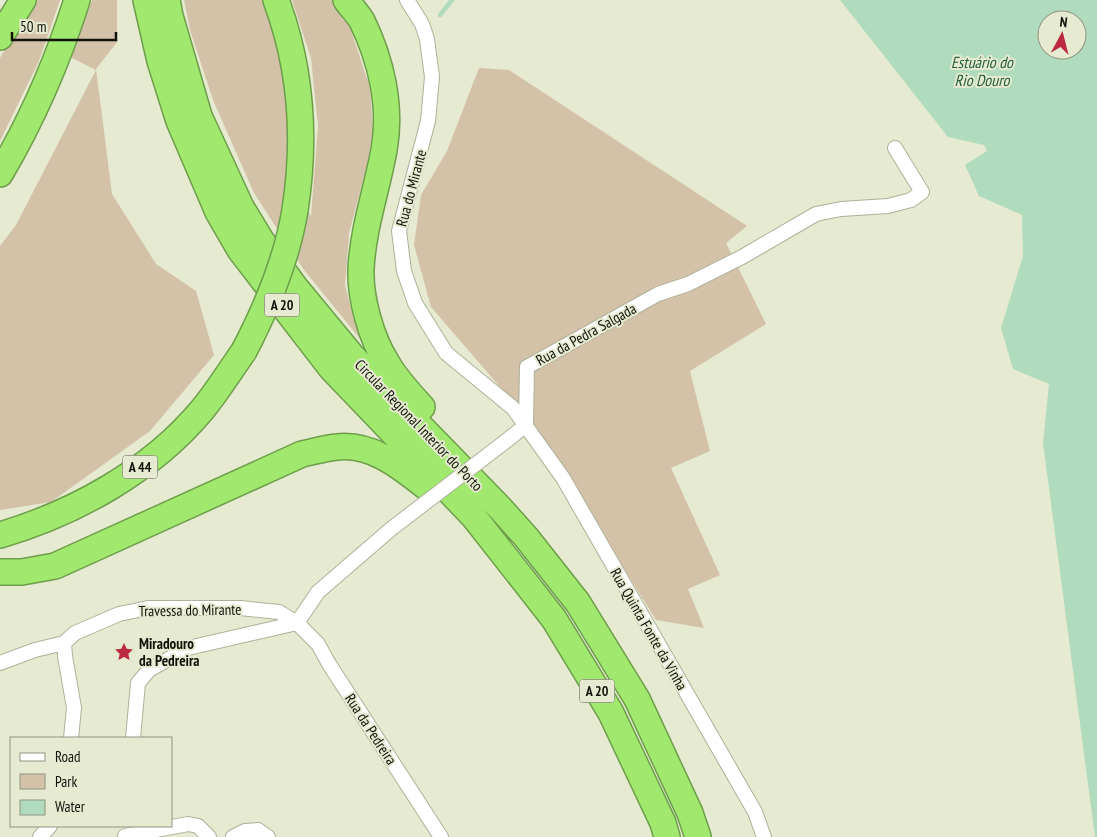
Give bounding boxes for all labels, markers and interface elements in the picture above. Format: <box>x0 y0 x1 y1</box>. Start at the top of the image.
scale bar <box>12 10 116 42</box>
north arrow <box>1037 10 1087 60</box>
text: N <box>1059 13 1068 31</box>
text: 50 m <box>20 17 46 36</box>
water label: Estuário do Rio Douro <box>951 52 1014 90</box>
street label: Rua do Mirante <box>392 148 430 228</box>
road number: A 20 <box>264 294 300 316</box>
street label: Rua da Pedra Salgada <box>533 299 639 369</box>
street label: Circular Regional Interior do Porto <box>351 355 487 495</box>
road number: A 44 <box>122 456 158 478</box>
street label: Rua Quinta Fonte da Vinha <box>606 564 692 694</box>
street label: Travessa do Mirante <box>138 600 242 620</box>
place label: Miradouro da Pedreira <box>139 634 200 670</box>
place icon: Miradouro da Pedreira <box>113 641 135 663</box>
road number: A 20 <box>580 679 614 702</box>
street label: Rua da Pedreira <box>341 690 401 768</box>
legend <box>10 737 172 827</box>
text: Road <box>55 747 81 766</box>
text: Park <box>55 772 77 791</box>
text: Water <box>55 797 86 816</box>

